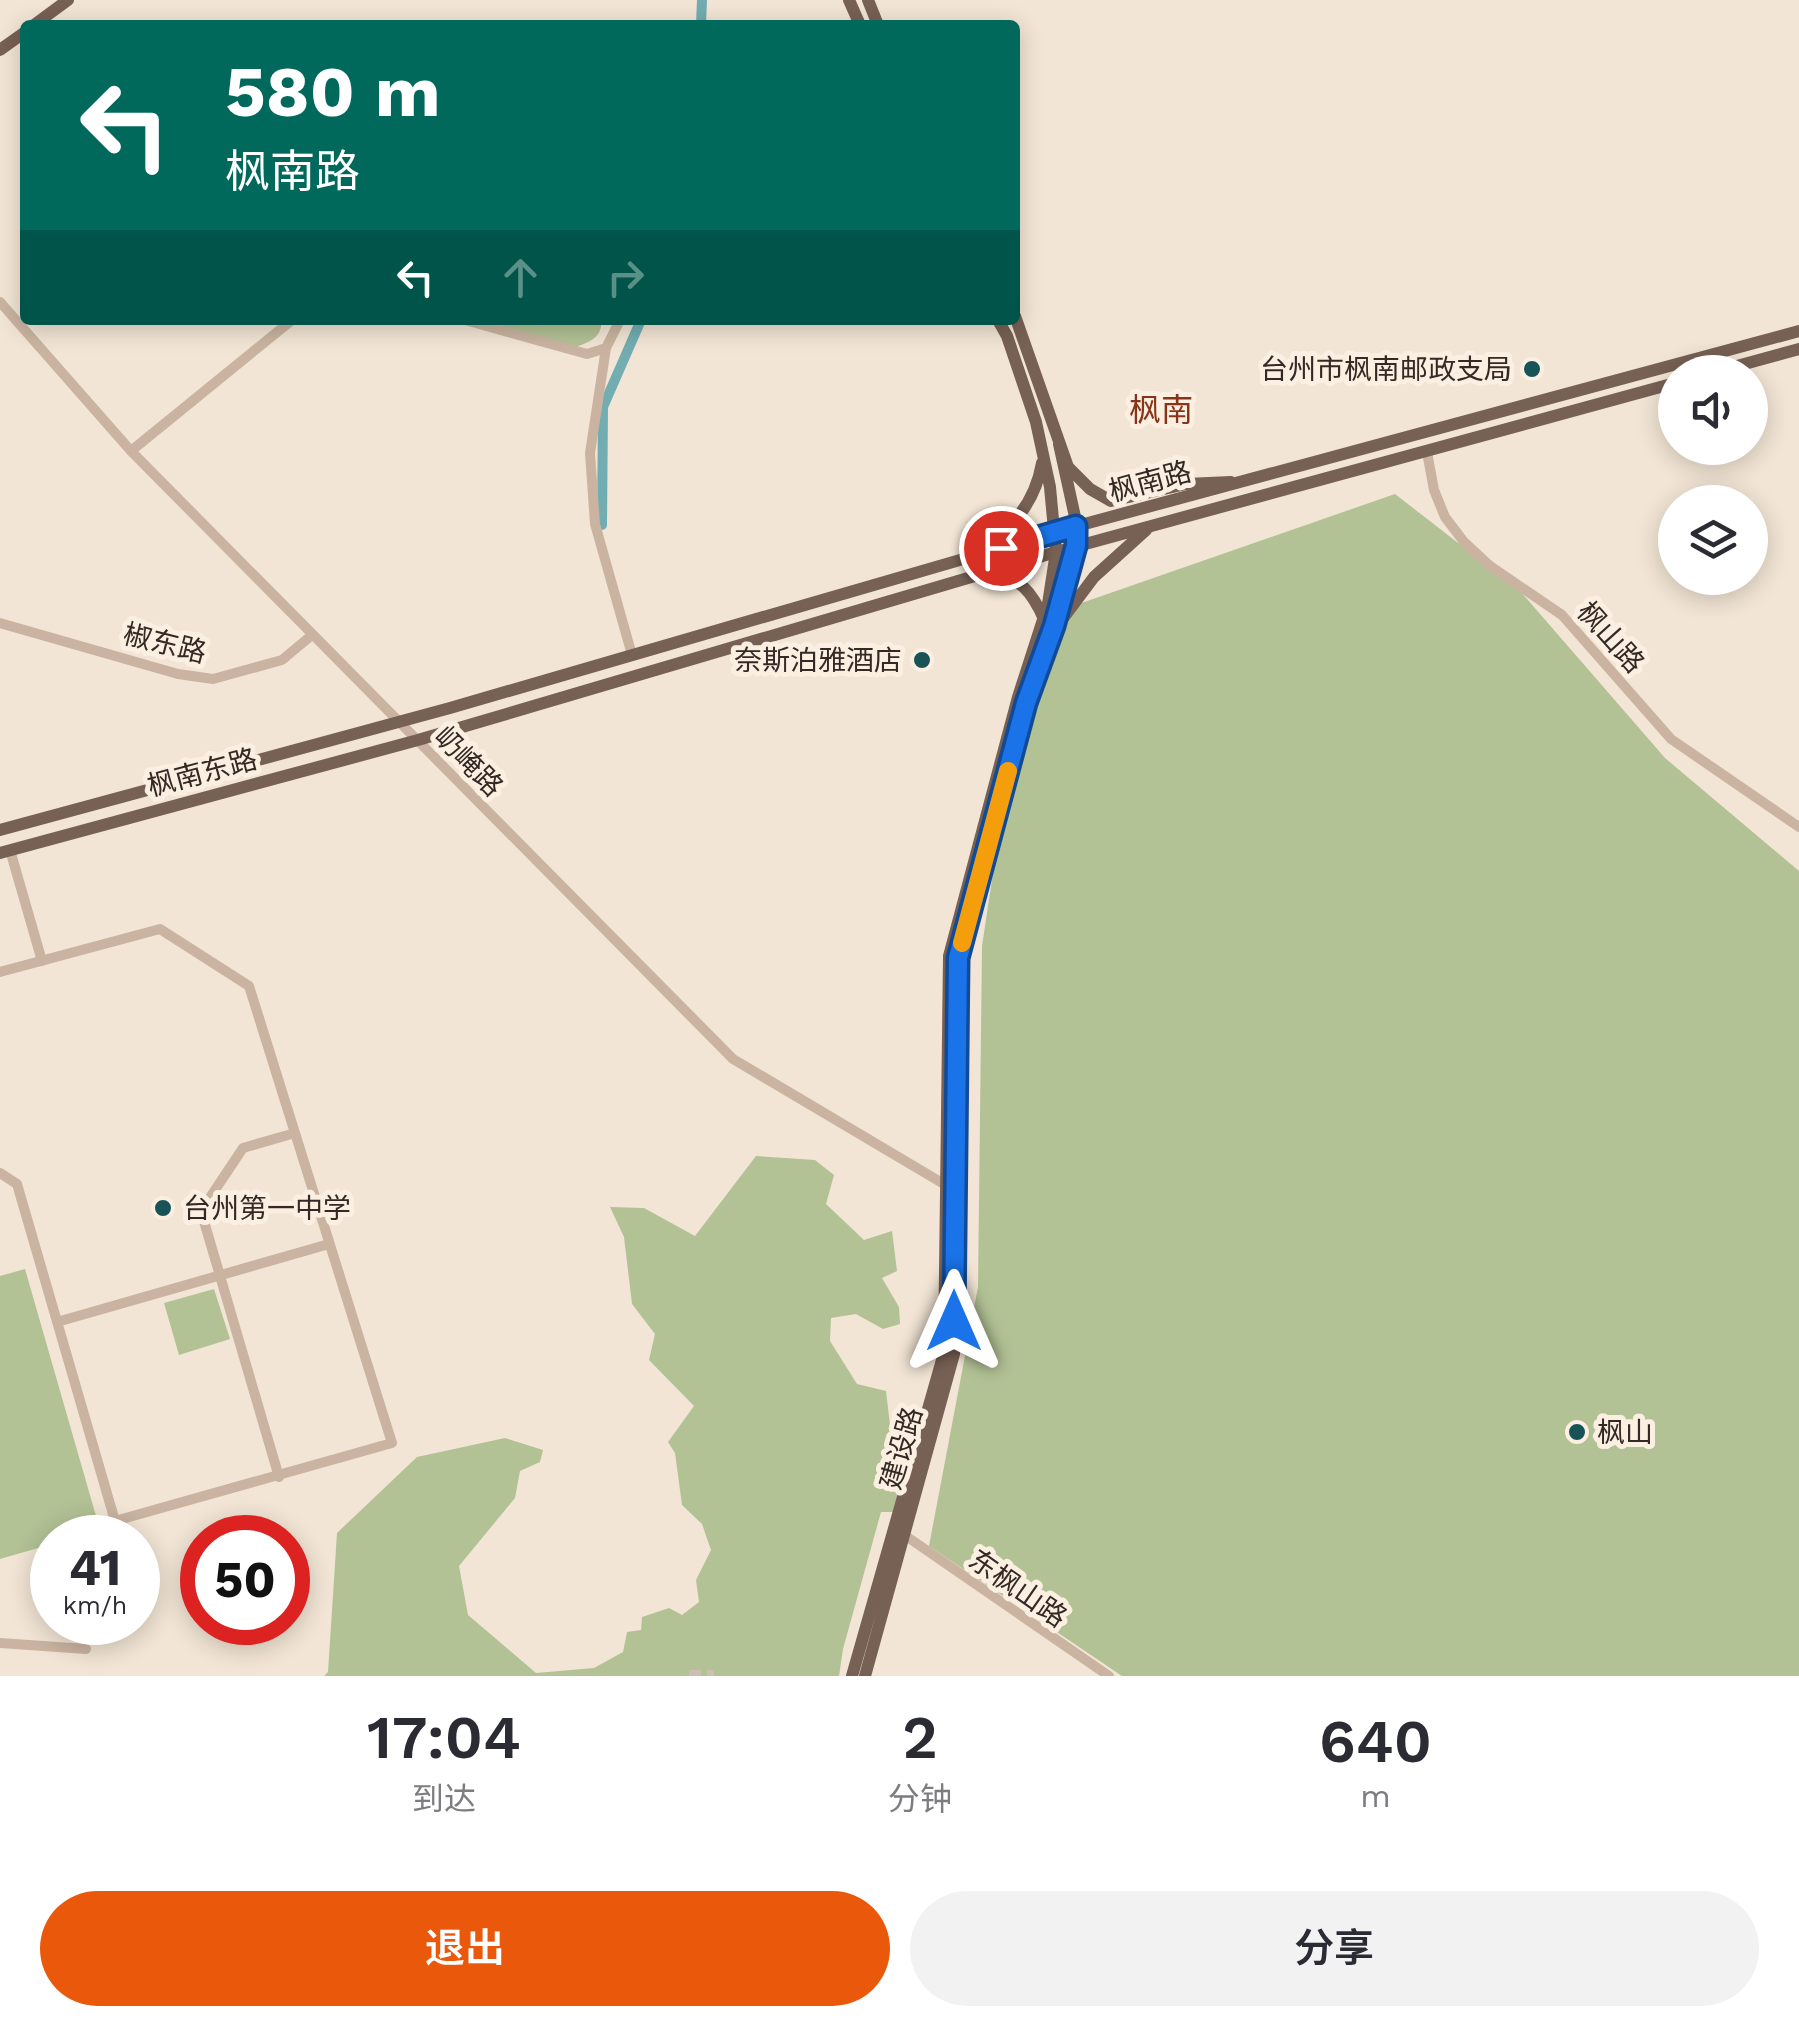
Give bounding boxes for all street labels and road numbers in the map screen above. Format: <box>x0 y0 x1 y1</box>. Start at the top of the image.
street label: 枫南路 <box>1105 455 1195 508</box>
street label: 枫山路 <box>1570 595 1651 680</box>
street label: 椒东路 <box>120 617 210 670</box>
street label: 屷崦路 <box>428 720 510 803</box>
street label: 枫南东路 <box>144 742 260 803</box>
street label: 建设路 <box>874 1403 929 1493</box>
street label: 东枫山路 <box>962 1543 1073 1634</box>

